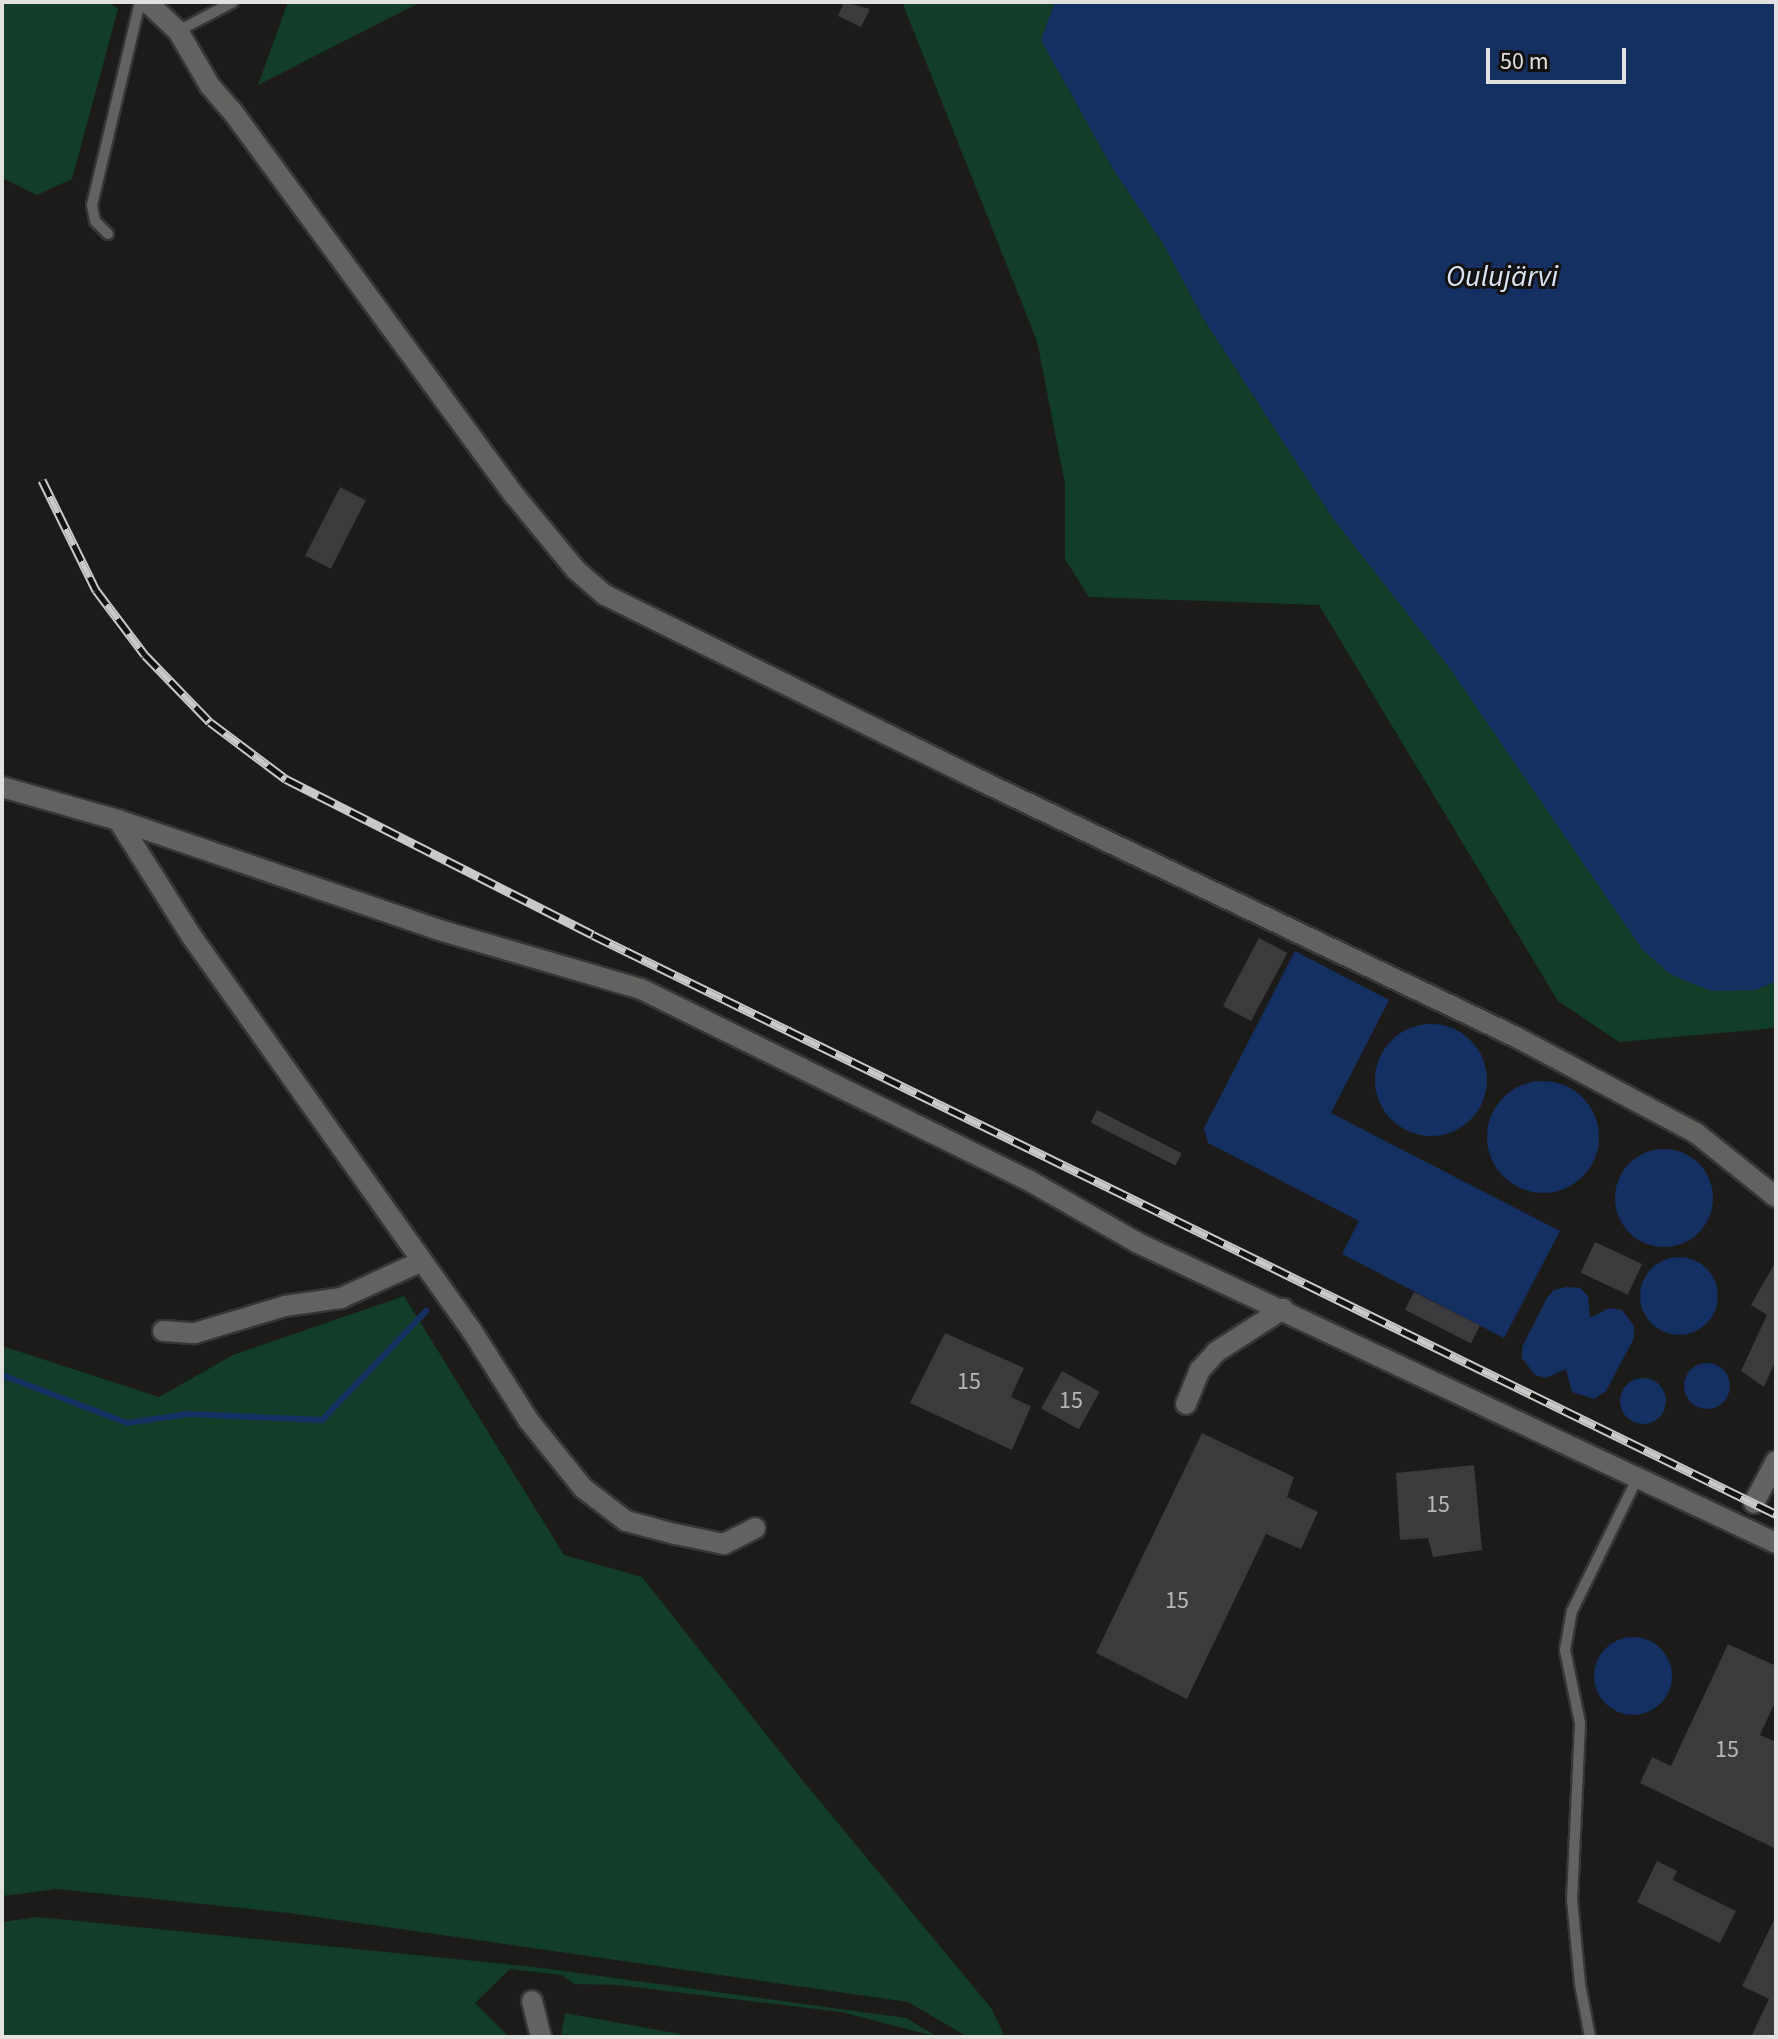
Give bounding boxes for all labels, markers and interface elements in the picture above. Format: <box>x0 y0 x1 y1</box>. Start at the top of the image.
scale bar <box>1490 32 1630 82</box>
text: 50 m <box>1500 44 1549 79</box>
water label: Oulujärvi <box>1446 259 1558 295</box>
house number: 15 <box>957 1368 981 1396</box>
house number: 15 <box>1059 1387 1083 1415</box>
house number: 15 <box>1426 1491 1450 1519</box>
house number: 15 <box>1165 1587 1189 1615</box>
house number: 15 <box>1715 1736 1739 1764</box>

